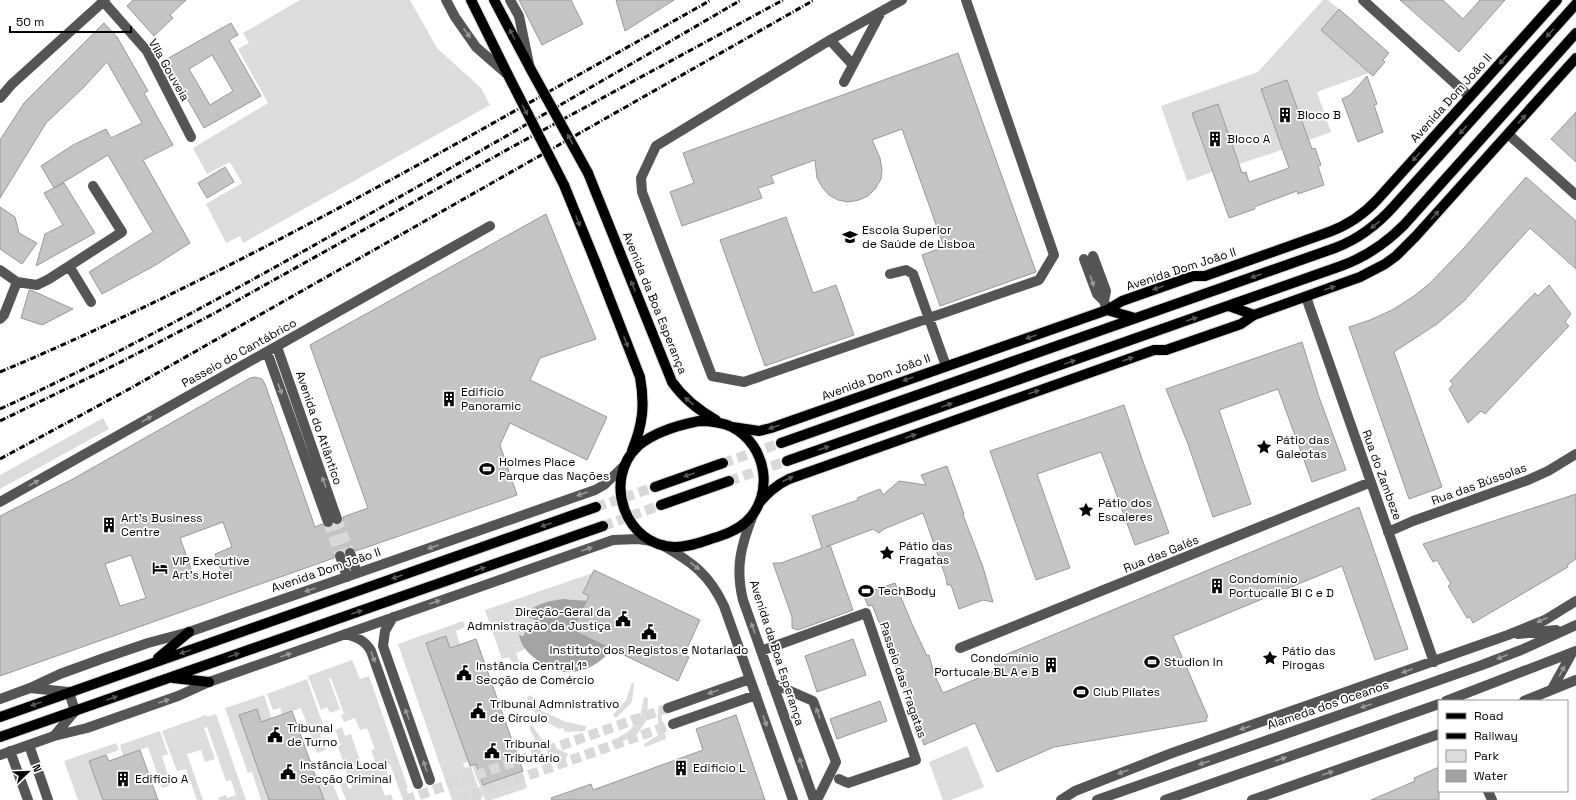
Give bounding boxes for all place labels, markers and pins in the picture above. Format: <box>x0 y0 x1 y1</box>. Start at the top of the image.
building icon: Bloco B <box>1276 106 1294 124</box>
place label: Bloco B <box>1297 107 1341 123</box>
building icon: Bloco A <box>1206 130 1224 148</box>
place label: Bloco A <box>1227 131 1271 147</box>
place label: Escola Superior de Saúde de Lisboa <box>862 222 975 252</box>
school or university icon: Escola Superior de Saúde de Lisboa <box>841 228 859 246</box>
place label: Edifício Panoramic <box>461 384 521 414</box>
building icon: Edifício Panoramic <box>440 390 458 408</box>
place label: Pátio das Galeotas <box>1276 432 1329 462</box>
place icon: Pátio das Galeotas <box>1255 438 1273 456</box>
place label: Holmes Place Parque das Nações <box>499 454 609 484</box>
sports icon: Holmes Place Parque das Nações <box>478 460 496 478</box>
place label: Pátio dos Escaleres <box>1098 495 1153 525</box>
place icon: Pátio dos Escaleres <box>1077 501 1095 519</box>
place label: Art's Business Centre <box>121 510 203 540</box>
building icon: Art's Business Centre <box>100 516 118 534</box>
place label: Pátio das Fragatas <box>899 538 952 568</box>
place icon: Pátio das Fragatas <box>878 544 896 562</box>
place label: VIP Executive Art's Hotel <box>172 553 250 583</box>
hotel icon: VIP Executive Art's Hotel <box>151 559 169 577</box>
place label: Condomínio Portucalle Bl C e D <box>1229 571 1334 601</box>
building icon: Condomínio Portucalle Bl C e D <box>1208 577 1226 595</box>
sports icon: TechBody <box>857 582 875 600</box>
place label: TechBody <box>878 583 936 599</box>
place label: Direção-Geral da Admnistração da Justiça <box>467 604 611 634</box>
public building icon: Direção-Geral da Admnistração da Justiça <box>614 610 632 628</box>
public building icon: Instituto dos Registos e Notariado <box>640 623 658 641</box>
place label: Instituto dos Registos e Notariado <box>550 642 748 658</box>
place label: Pátio das Pirogas <box>1282 643 1335 673</box>
place icon: Pátio das Pirogas <box>1261 649 1279 667</box>
place label: Condomínio Portucale BL A e B <box>934 650 1039 680</box>
sports icon: Studion In <box>1143 653 1161 671</box>
place label: Studion In <box>1164 654 1223 670</box>
building icon: Condomínio Portucale BL A e B <box>1042 656 1060 674</box>
place label: Instância Central 1ª Secção de Comércio <box>476 658 594 688</box>
public building icon: Instância Central 1ª Secção de Comércio <box>455 664 473 682</box>
sports icon: Club Pilates <box>1072 683 1090 701</box>
place label: Club Pilates <box>1093 684 1160 700</box>
place label: Tribunal Admnistrativo de Círculo <box>490 696 619 726</box>
public building icon: Tribunal Admnistrativo de Círculo <box>469 702 487 720</box>
place label: Tribunal de Turno <box>287 720 337 750</box>
public building icon: Tribunal de Turno <box>266 726 284 744</box>
place label: Tribunal Tributário <box>504 736 560 766</box>
public building icon: Tribunal Tributário <box>483 742 501 760</box>
place label: Instância Local Secção Criminal <box>300 757 392 787</box>
building icon: Edificio L <box>672 759 690 777</box>
place label: Edificio L <box>693 760 746 776</box>
public building icon: Instância Local Secção Criminal <box>279 763 297 781</box>
building icon: Edificio A <box>114 770 132 788</box>
place label: Edificio A <box>135 771 189 787</box>

